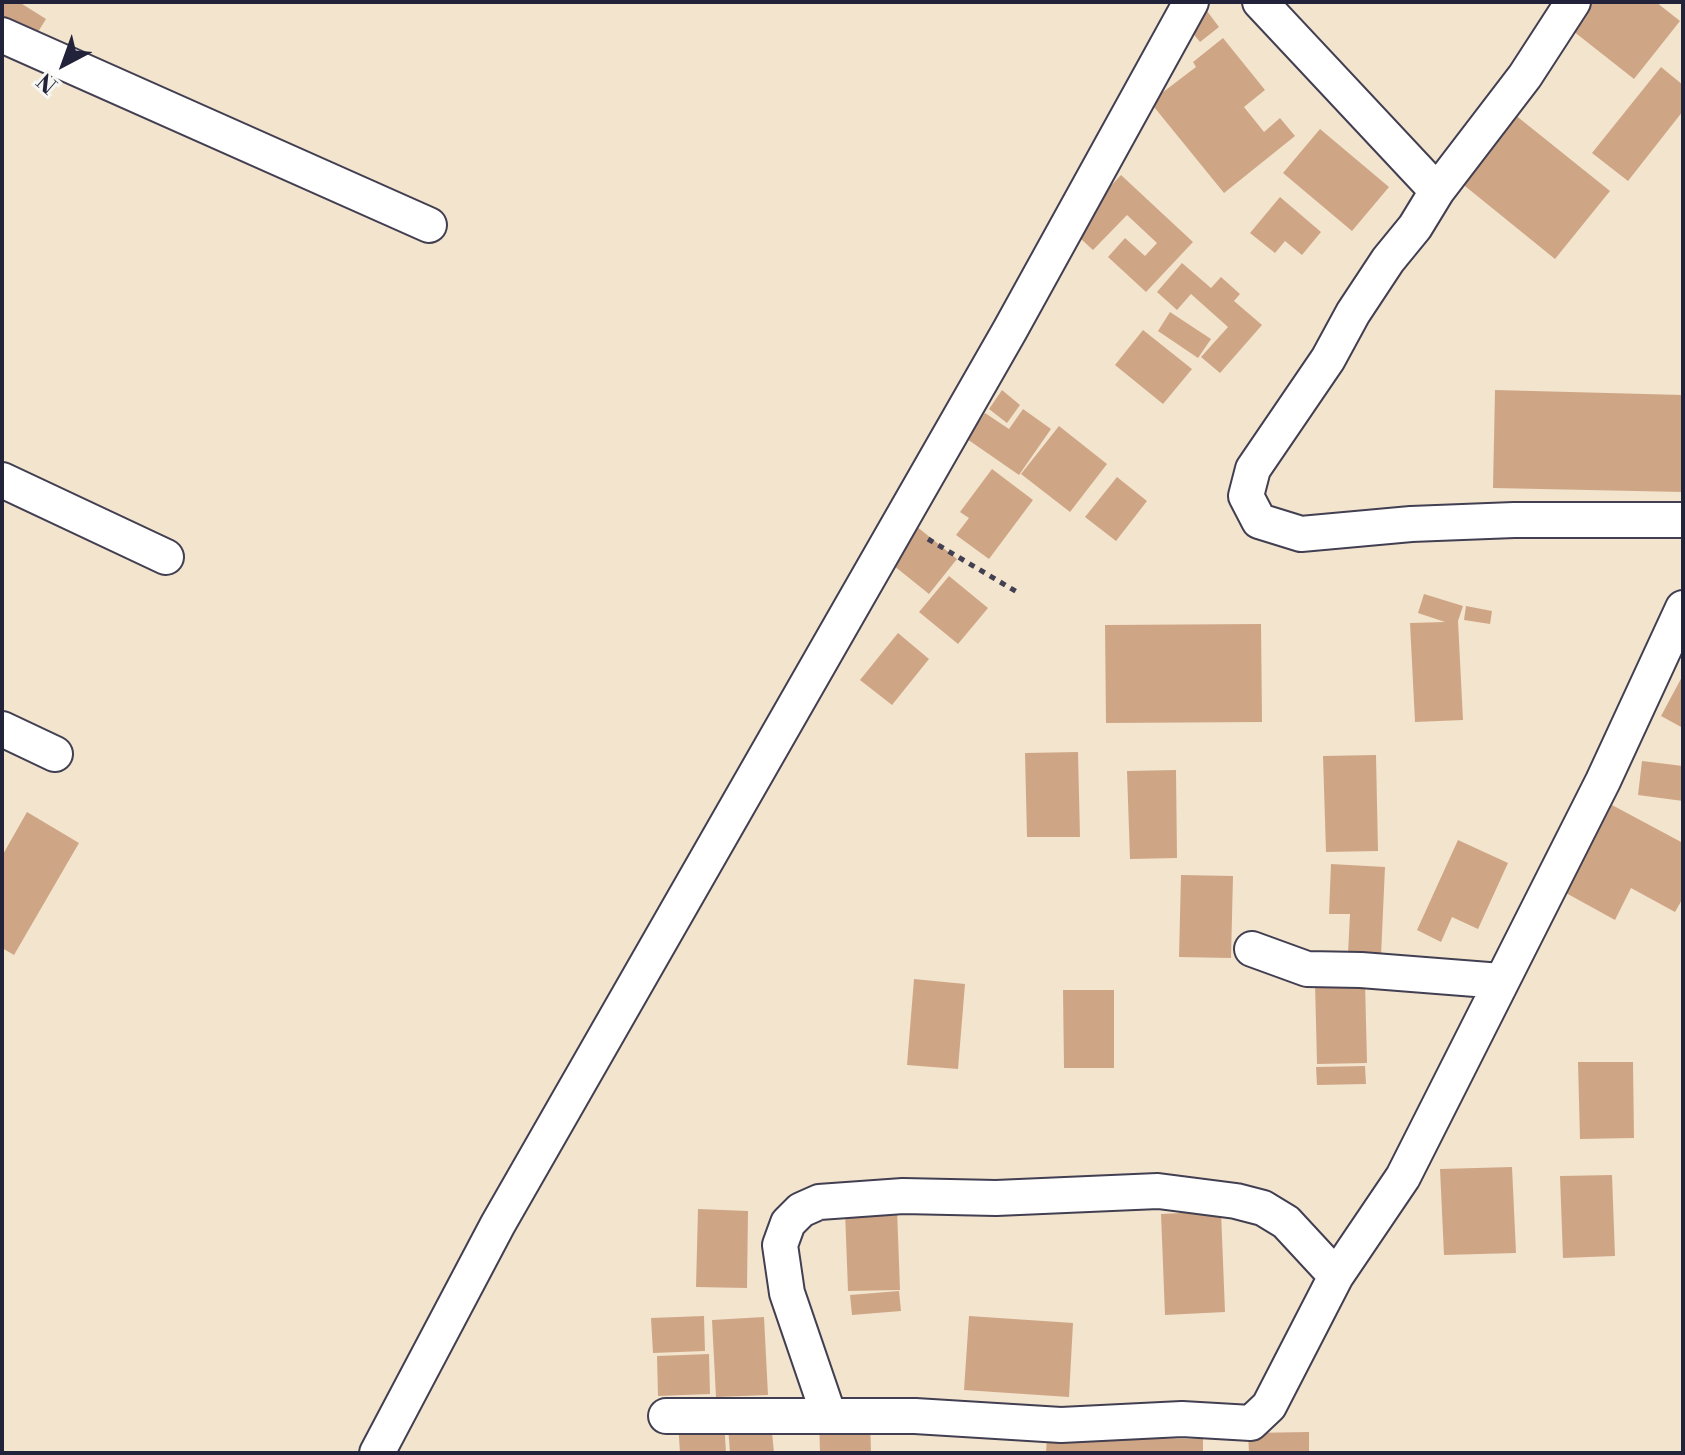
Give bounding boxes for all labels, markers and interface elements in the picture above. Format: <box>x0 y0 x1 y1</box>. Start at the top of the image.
north arrow <box>24 24 104 104</box>
text: N <box>33 67 63 98</box>

